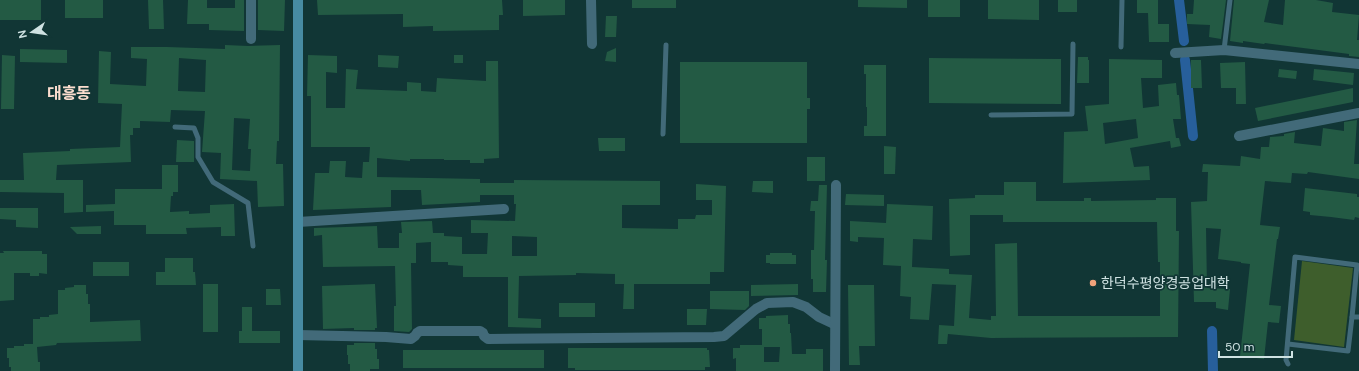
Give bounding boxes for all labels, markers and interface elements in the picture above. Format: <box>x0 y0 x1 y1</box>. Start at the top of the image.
north arrow <box>12 12 52 52</box>
text: N <box>15 29 30 40</box>
district label: 대흥동 <box>47 83 91 104</box>
place label: 한덕수평양경공업대학 <box>1101 274 1230 292</box>
marker: 한덕수평양경공업대학 <box>1088 278 1098 288</box>
scale bar <box>1219 333 1292 359</box>
text: 50 m <box>1225 339 1254 355</box>

